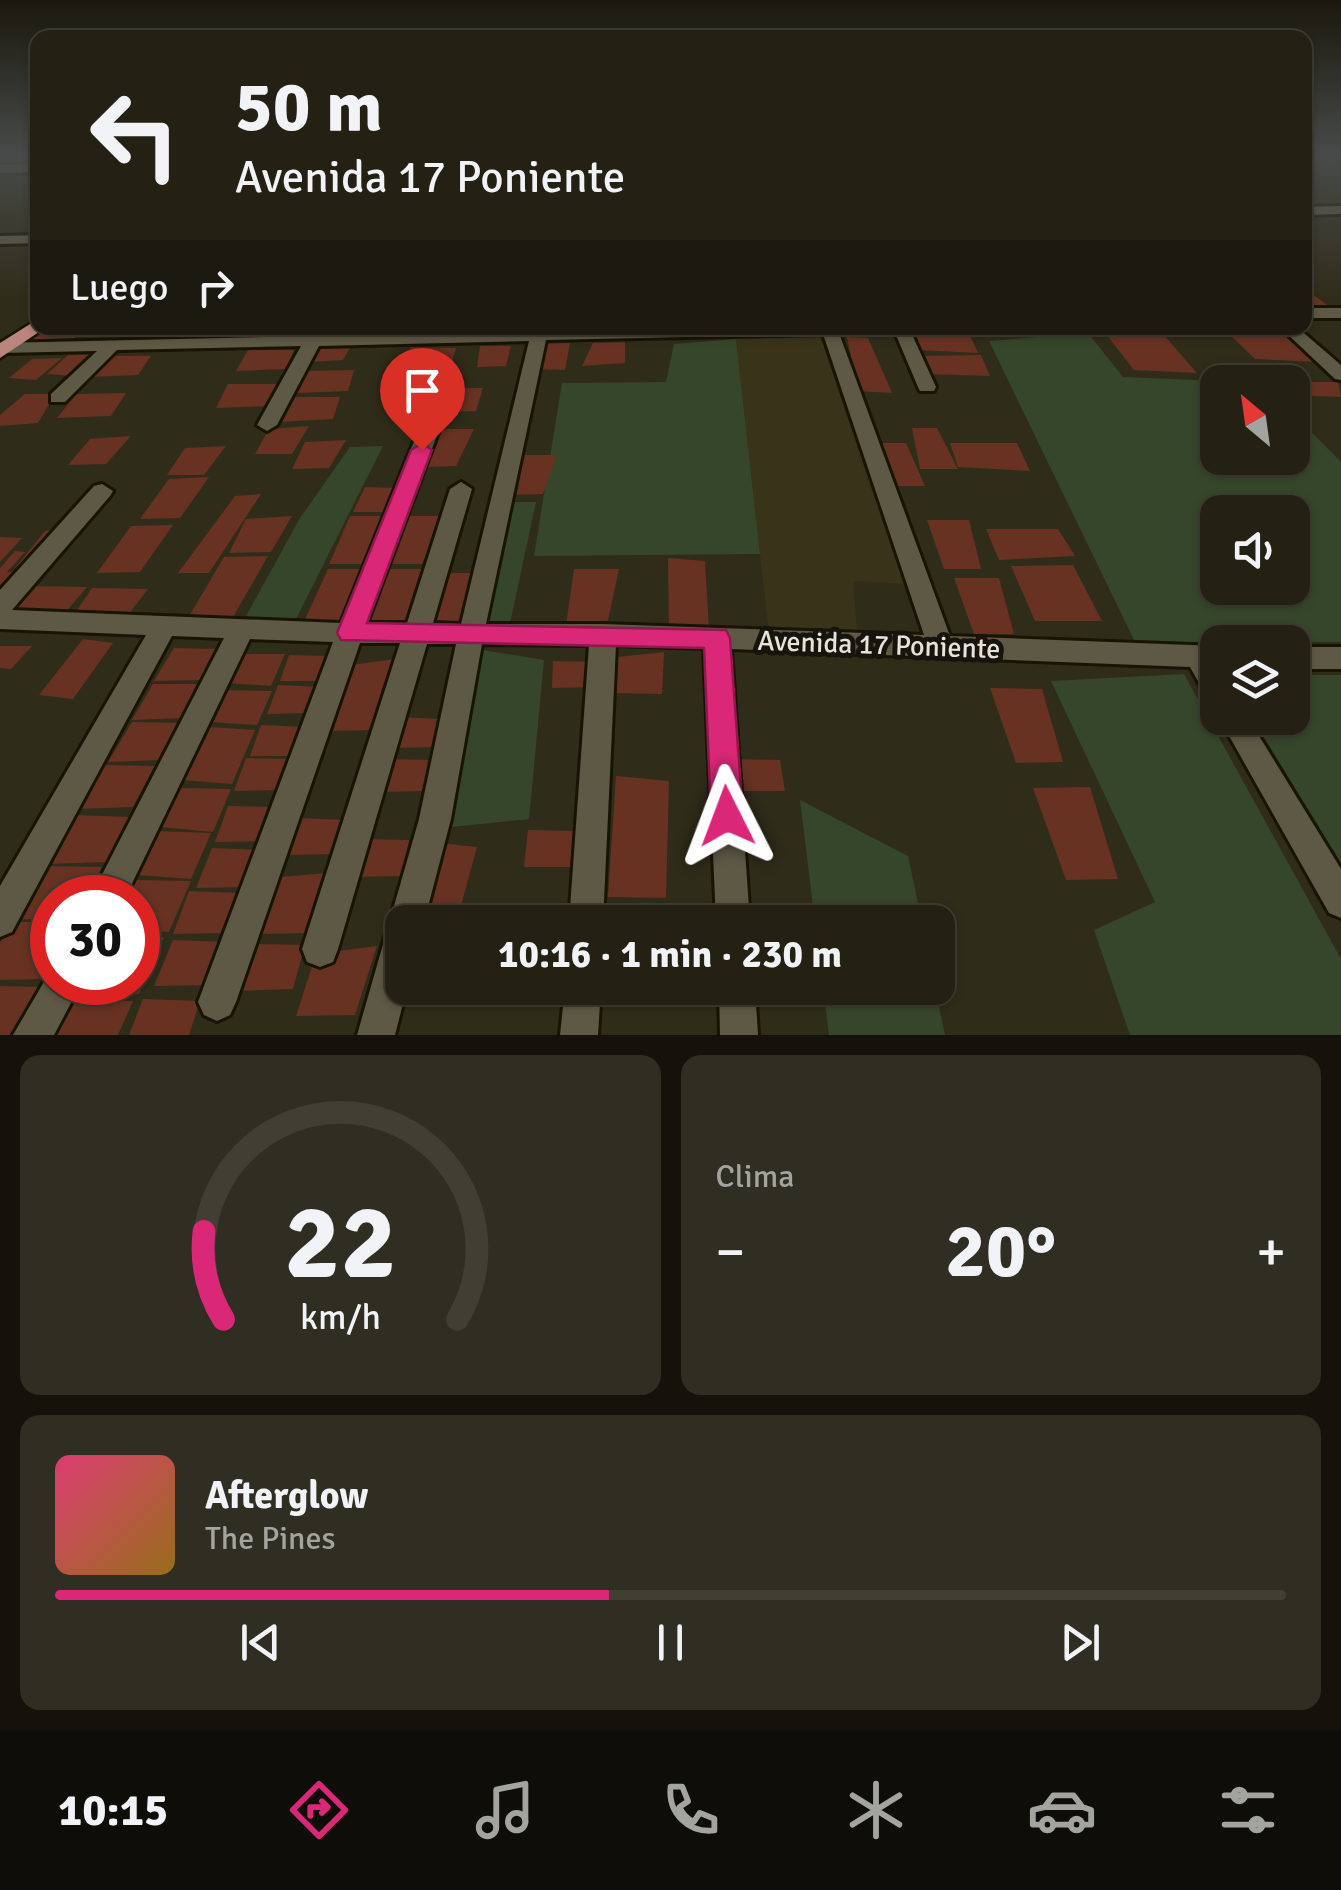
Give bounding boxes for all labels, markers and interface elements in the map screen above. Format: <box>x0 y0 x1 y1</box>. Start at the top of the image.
text: 50 m <box>235 64 383 150</box>
icon: left <box>70 70 200 200</box>
text: Avenida 17 Poniente <box>235 150 625 205</box>
icon: right <box>188 260 243 315</box>
text: Luego <box>70 264 168 311</box>
pin <box>380 348 465 451</box>
icon: arrive <box>395 363 450 418</box>
north arrow <box>1200 365 1310 475</box>
map controls <box>1200 365 1310 735</box>
button: sound <box>1200 495 1310 605</box>
street label: Avenida 17 Poniente <box>757 624 1001 666</box>
button: layers <box>1200 625 1310 735</box>
position arrow <box>675 764 779 868</box>
speed limit sign: 30 <box>30 875 160 1005</box>
text: 10:16 · 1 min · 230 m <box>498 931 842 978</box>
text: Clima <box>716 1157 794 1196</box>
text: 22 <box>284 1179 396 1307</box>
text: 20° <box>945 1205 1056 1298</box>
text: − <box>716 1218 745 1286</box>
text: + <box>1256 1218 1286 1286</box>
text: km/h <box>300 1295 381 1339</box>
text: Afterglow <box>205 1472 368 1519</box>
text: The Pines <box>205 1519 336 1558</box>
icon: previous <box>233 1615 288 1670</box>
icon: pause <box>643 1615 698 1670</box>
icon: next <box>1053 1615 1108 1670</box>
icon: directions <box>284 1775 354 1845</box>
icon: music <box>470 1775 540 1845</box>
icon: phone <box>656 1775 726 1845</box>
icon: climate <box>841 1775 911 1845</box>
icon: car <box>1027 1775 1097 1845</box>
icon: filters <box>1213 1775 1283 1845</box>
text: 10:15 <box>58 1783 168 1838</box>

